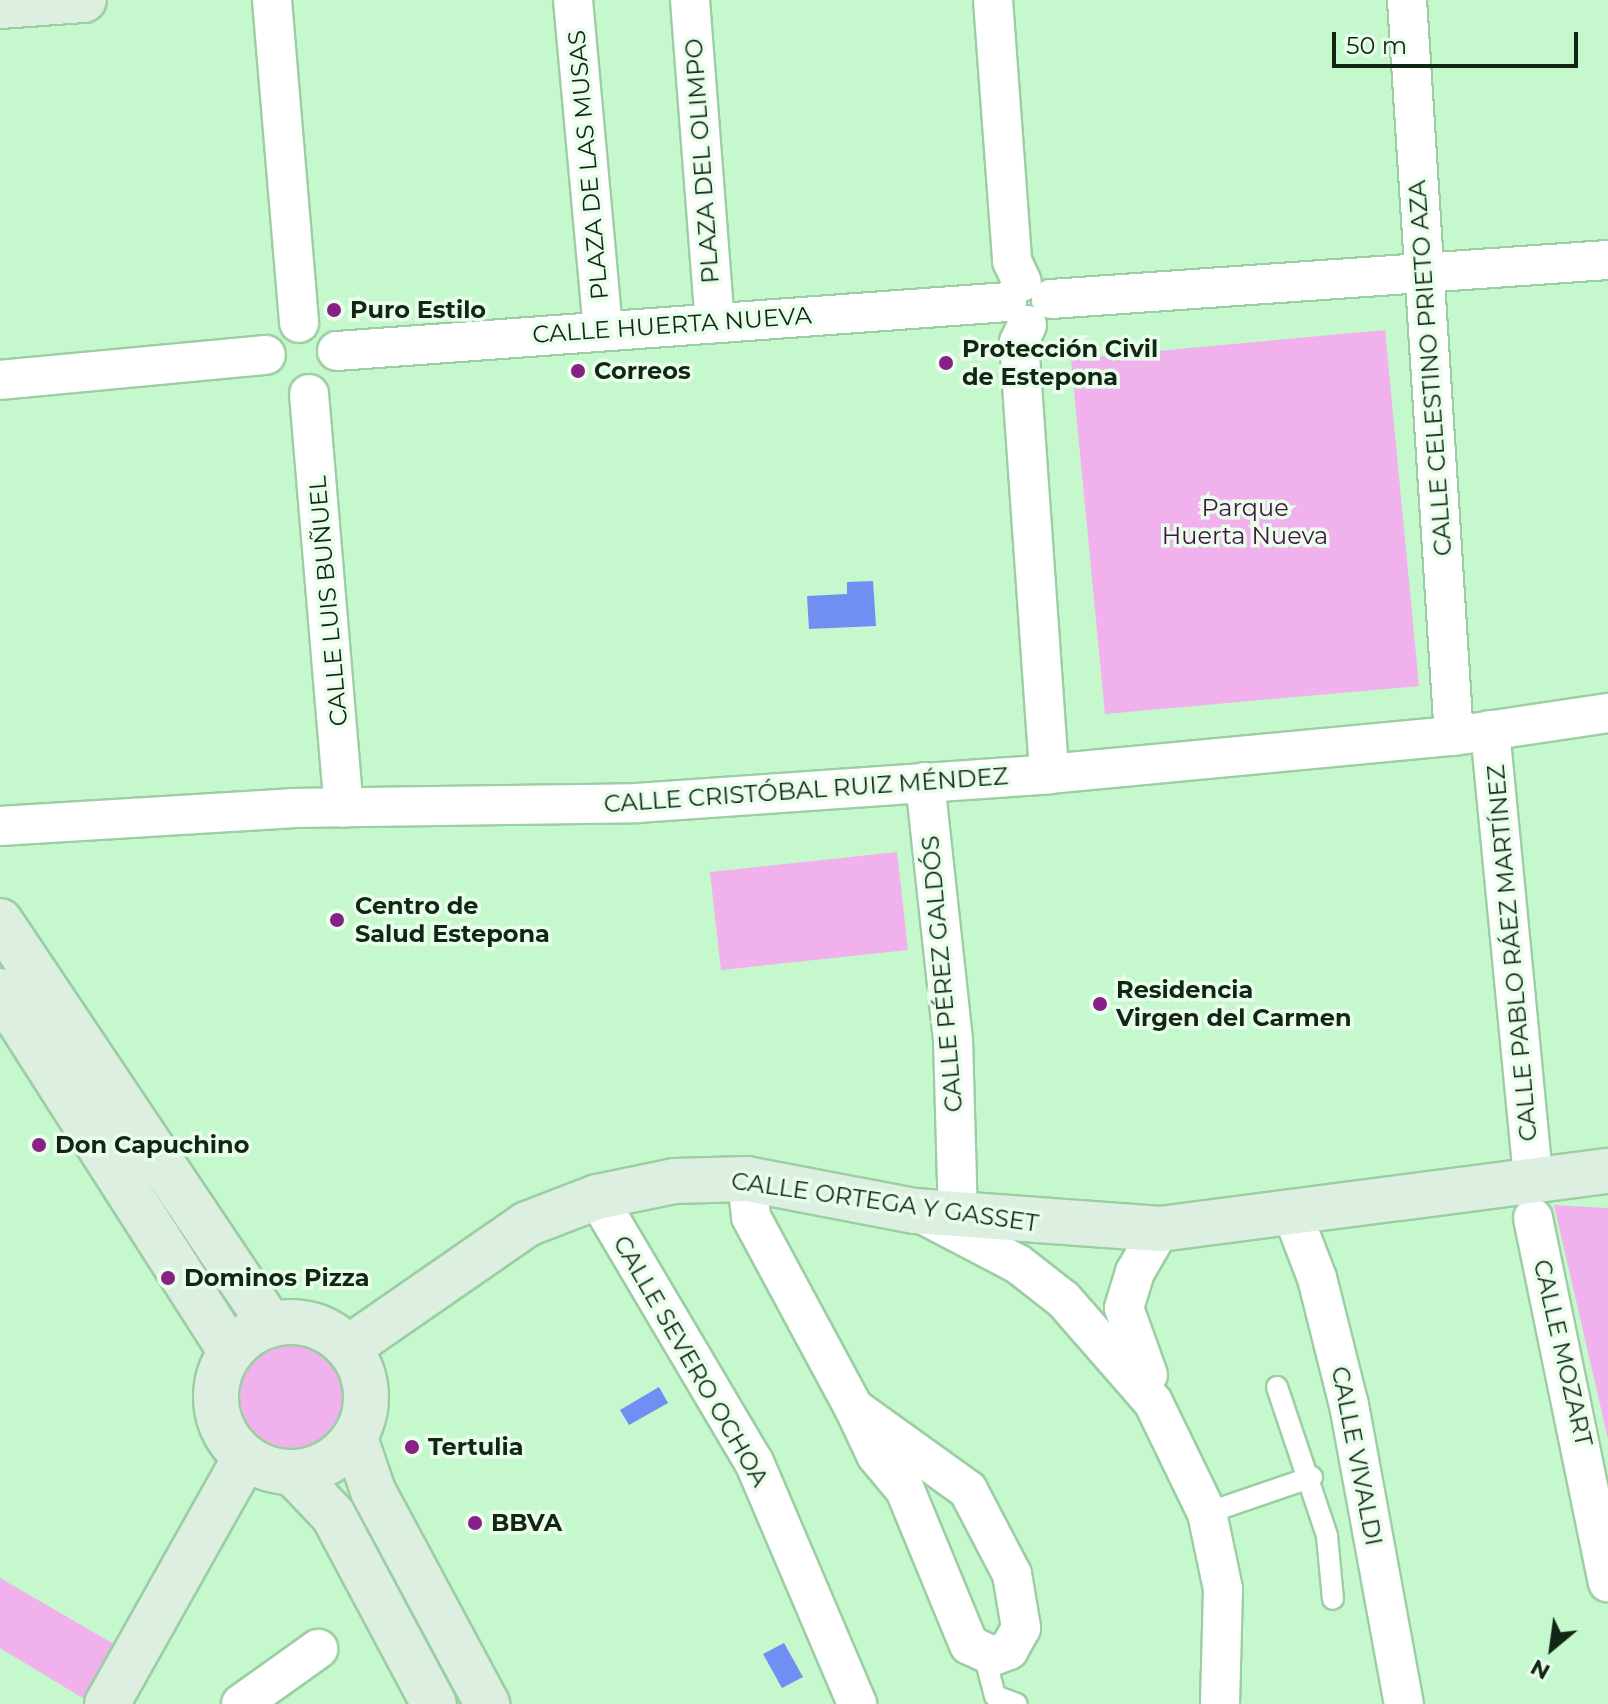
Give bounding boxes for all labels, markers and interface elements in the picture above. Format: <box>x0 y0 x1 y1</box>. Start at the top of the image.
scale bar <box>1336 16 1582 66</box>
street label: PLAZA DE LAS MUSAS <box>562 29 614 301</box>
text: 50 m <box>1346 31 1407 60</box>
street label: PLAZA DEL OLIMPO <box>679 38 725 284</box>
street label: CALLE CELESTINO PRIETO AZA <box>1402 179 1458 557</box>
place label: Puro Estilo <box>350 296 486 324</box>
marker: Puro Estilo <box>325 301 343 319</box>
street label: CALLE HUERTA NUEVA <box>531 301 813 349</box>
place label: Protección Civil de Estepona <box>962 335 1158 391</box>
marker: Protección Civil de Estepona <box>937 354 955 372</box>
place label: Correos <box>594 357 691 385</box>
marker: Correos <box>569 362 587 380</box>
street label: CALLE LUIS BUÑUEL <box>303 475 353 727</box>
park label: Parque Huerta Nueva <box>1162 494 1328 550</box>
street label: CALLE CRISTÓBAL RUIZ MÉNDEZ <box>603 761 1009 819</box>
street label: CALLE PABLO RÁEZ MARTÍNEZ <box>1481 763 1543 1143</box>
street label: CALLE PÉREZ GALDÓS <box>916 835 968 1113</box>
place label: Centro de Salud Estepona <box>355 892 550 948</box>
marker: Centro de Salud Estepona <box>326 909 348 931</box>
place label: Residencia Virgen del Carmen <box>1116 976 1352 1032</box>
marker: Residencia Virgen del Carmen <box>1091 995 1109 1013</box>
place label: Don Capuchino <box>55 1131 249 1159</box>
marker: Don Capuchino <box>30 1136 48 1154</box>
street label: CALLE ORTEGA Y GASSET <box>729 1166 1041 1238</box>
street label: CALLE SEVERO OCHOA <box>607 1230 775 1492</box>
street label: CALLE MOZART <box>1527 1257 1599 1449</box>
place label: Dominos Pizza <box>184 1264 370 1292</box>
marker: Dominos Pizza <box>159 1269 177 1287</box>
street label: CALLE VIVALDI <box>1326 1364 1388 1548</box>
place label: Tertulia <box>428 1433 524 1461</box>
marker: Tertulia <box>403 1438 421 1456</box>
place label: BBVA <box>491 1509 562 1537</box>
marker: BBVA <box>466 1514 484 1532</box>
north arrow <box>1512 1608 1592 1688</box>
text: N <box>1526 1653 1554 1686</box>

